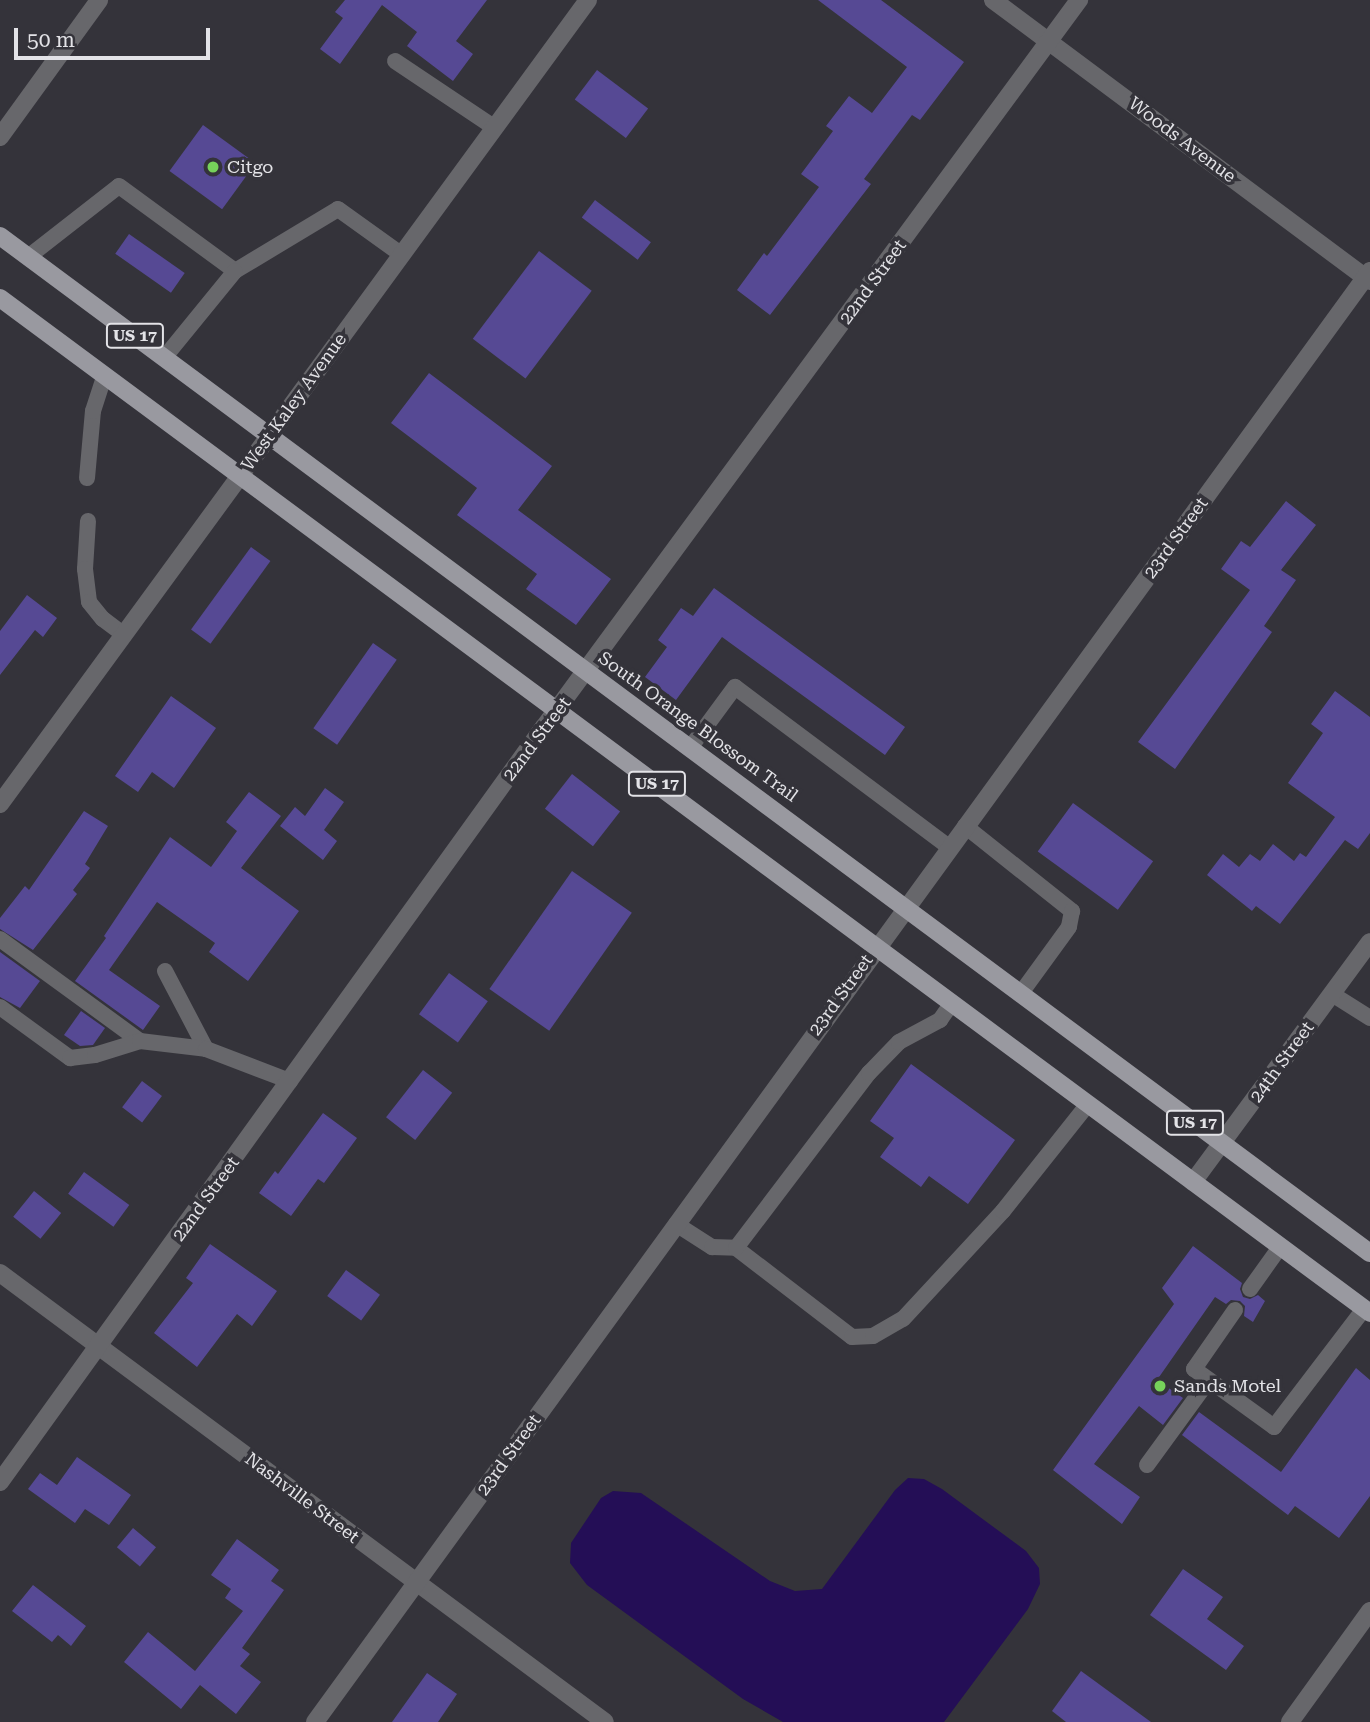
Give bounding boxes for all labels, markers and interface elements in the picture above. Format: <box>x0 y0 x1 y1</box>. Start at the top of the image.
scale bar <box>18 14 214 58</box>
text: 50 m <box>27 28 75 52</box>
street label: Woods Avenue <box>1124 93 1240 187</box>
place label: Citgo <box>227 156 273 178</box>
marker: Citgo <box>205 159 221 175</box>
street label: 22nd Street <box>835 235 911 329</box>
road number: US 17 <box>105 324 165 348</box>
street label: West Kaley Avenue <box>237 329 351 475</box>
street label: 23rd Street <box>1139 493 1213 583</box>
street label: South Orange Blossom Trail <box>594 647 802 807</box>
street label: 22nd Street <box>498 693 576 785</box>
road number: US 17 <box>627 772 687 796</box>
street label: 23rd Street <box>804 950 878 1040</box>
street label: 24th Street <box>1245 1017 1319 1107</box>
road number: US 17 <box>1165 1110 1225 1135</box>
street label: 22nd Street <box>168 1152 244 1246</box>
place label: Sands Motel <box>1174 1375 1281 1397</box>
marker: Sands Motel <box>1152 1378 1168 1394</box>
street label: 23rd Street <box>472 1410 546 1500</box>
street label: Nashville Street <box>241 1448 363 1548</box>

